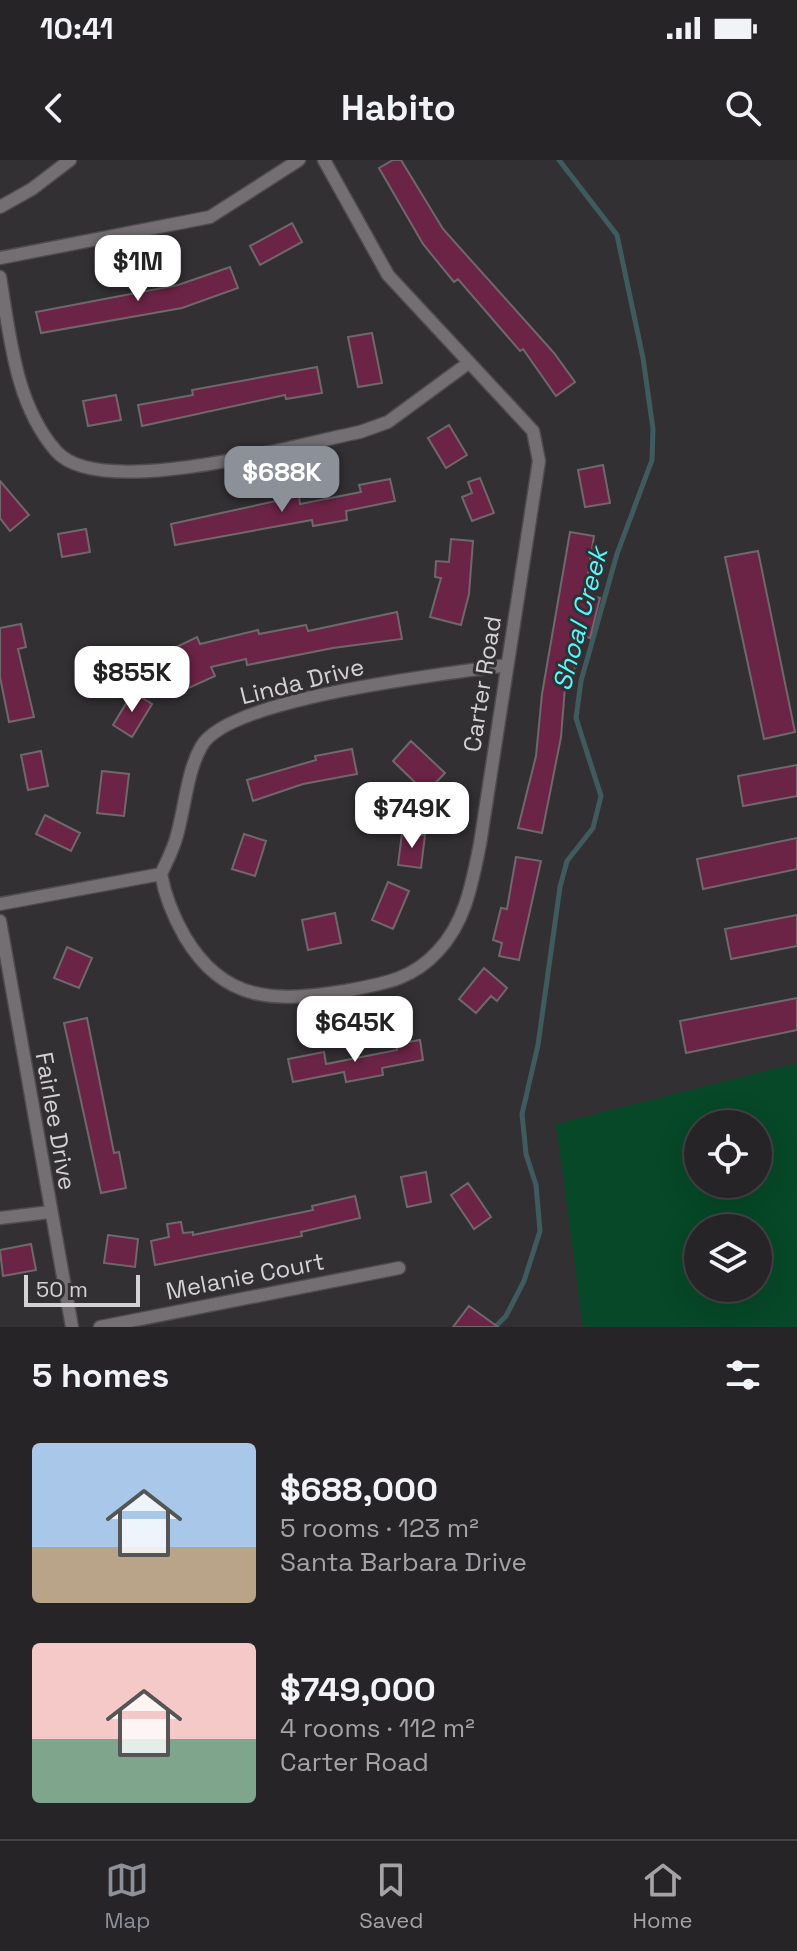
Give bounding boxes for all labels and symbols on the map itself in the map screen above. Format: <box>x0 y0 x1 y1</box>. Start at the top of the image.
pin: $1M <box>99 235 177 303</box>
pin: $688K <box>226 446 338 514</box>
water label: Shoal Creek <box>545 541 616 694</box>
street label: Carter Road <box>456 614 508 754</box>
pin: $855K <box>76 646 188 714</box>
street label: Linda Drive <box>237 651 367 711</box>
pin: $749K <box>356 782 468 850</box>
pin: $645K <box>299 996 411 1064</box>
street label: Fairlee Drive <box>29 1050 83 1192</box>
street label: Melanie Court <box>163 1245 327 1307</box>
scale bar <box>24 1271 140 1307</box>

